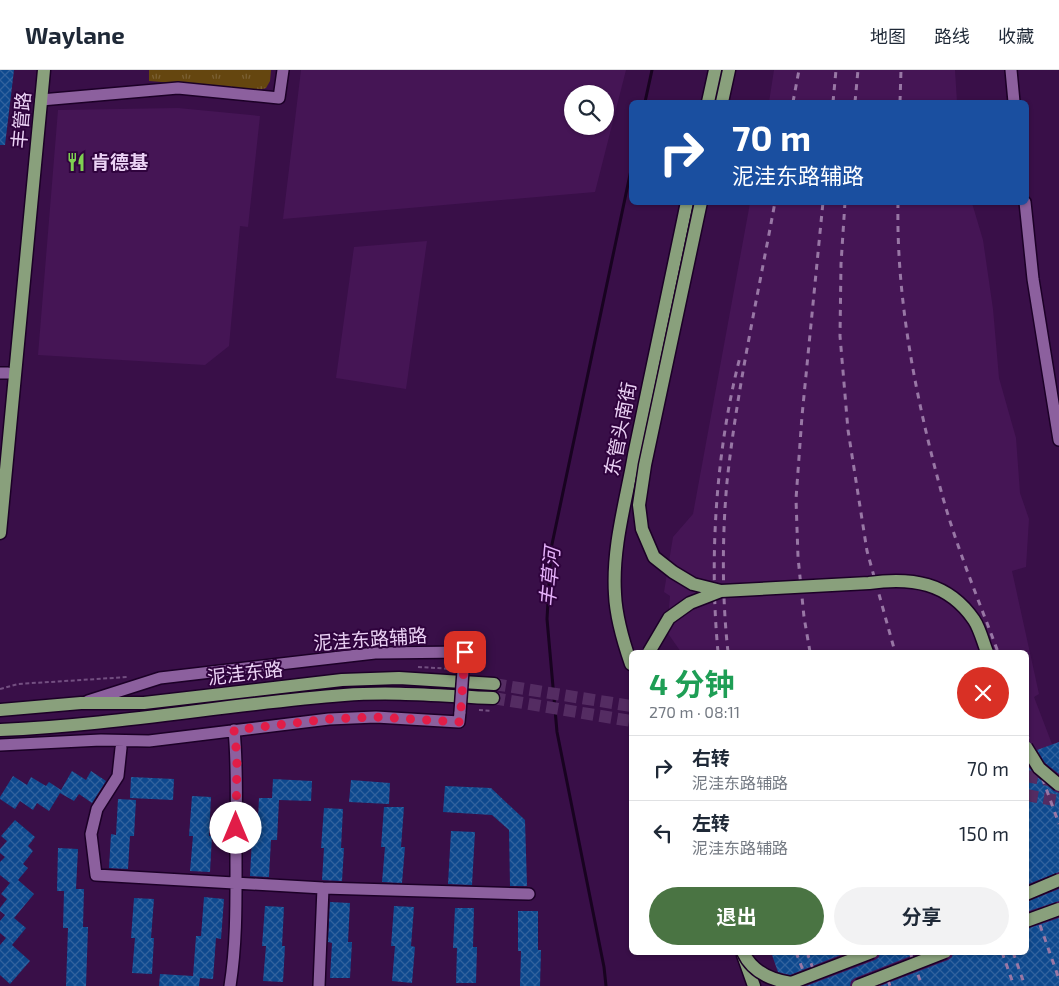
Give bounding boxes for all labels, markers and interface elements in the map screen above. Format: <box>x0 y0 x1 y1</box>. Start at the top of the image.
text: Waylane <box>25 20 125 49</box>
text: 地图 <box>870 25 906 47</box>
text: 路线 <box>934 25 970 47</box>
text: 收藏 <box>998 25 1034 47</box>
map controls <box>564 85 614 135</box>
button: search <box>564 85 614 135</box>
street label: 丰管路 <box>7 91 34 149</box>
text: 70 m <box>732 116 811 158</box>
icon: right <box>649 120 714 185</box>
place label: 肯德基 <box>91 150 149 173</box>
restaurant icon: 肯德基 <box>65 151 87 173</box>
text: 泥洼东路辅路 <box>732 162 864 188</box>
street label: 东管头南街 <box>599 380 640 478</box>
water label: 丰草河 <box>534 542 564 608</box>
street label: 泥洼东路辅路 <box>312 623 428 654</box>
pin <box>444 631 486 673</box>
icon: arrive <box>451 638 479 666</box>
street label: 泥洼东路 <box>206 656 284 689</box>
text: 4 分钟 <box>649 665 735 701</box>
button: close <box>957 667 1009 719</box>
text: 270 m · 08:11 <box>649 702 740 721</box>
text: 右转 <box>692 746 730 769</box>
icon: right <box>649 754 677 782</box>
text: 70 m <box>967 757 1009 780</box>
text: 泥洼东路辅路 <box>692 773 788 792</box>
position arrow <box>209 801 261 853</box>
text: 左转 <box>692 811 730 834</box>
icon: left <box>649 819 677 847</box>
text: 150 m <box>959 822 1009 845</box>
text: 泥洼东路辅路 <box>692 838 788 857</box>
button: 退出 <box>649 887 824 945</box>
button: 分享 <box>834 887 1009 945</box>

